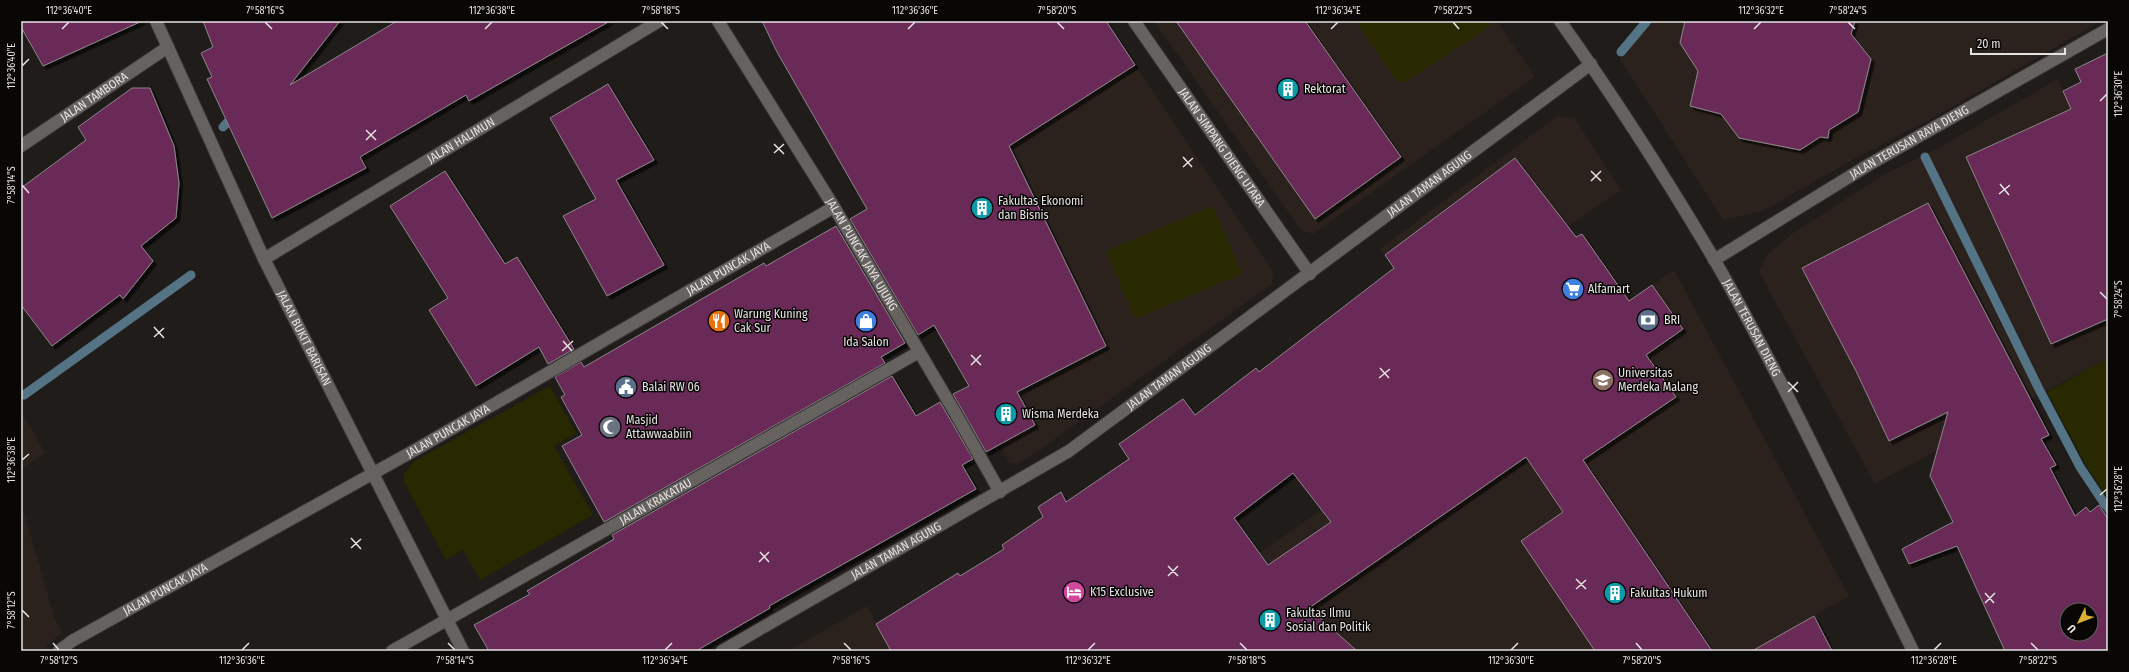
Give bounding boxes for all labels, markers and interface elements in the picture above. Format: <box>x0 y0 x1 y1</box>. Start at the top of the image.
text: 112°36'40"E <box>46 5 92 17</box>
text: 7°58'16"S <box>246 5 284 17</box>
text: 112°36'38"E <box>469 5 515 17</box>
text: 7°58'18"S <box>642 5 680 17</box>
text: 112°36'36"E <box>892 5 938 17</box>
text: 7°58'20"S <box>1038 5 1076 17</box>
text: 112°36'34"E <box>1315 5 1361 17</box>
text: 7°58'22"S <box>1434 5 1472 17</box>
text: 112°36'32"E <box>1738 5 1784 17</box>
text: 7°58'24"S <box>1829 5 1867 17</box>
scale bar <box>1971 30 2065 56</box>
text: 20 m <box>1977 37 2001 51</box>
text: 112°36'40"E <box>6 43 18 89</box>
street label: JALAN TAMBORA <box>58 69 131 124</box>
text: 112°36'30"E <box>2113 71 2125 117</box>
building icon: Rektorat <box>1275 76 1301 102</box>
place label: Rektorat <box>1304 82 1346 96</box>
street label: JALAN SIMPANG DIENG UTARA <box>1176 85 1269 210</box>
street label: JALAN TERUSAN RAYA DIENG <box>1847 102 1971 182</box>
street label: JALAN HALIMUN <box>425 115 497 166</box>
street label: JALAN TAMAN AGUNG <box>1384 148 1474 220</box>
text: 7°58'14"S <box>6 166 18 204</box>
place label: Fakultas Ekonomi dan Bisnis <box>998 194 1083 222</box>
street label: JALAN PUNCAK JAYA UJUNG <box>823 195 901 313</box>
building icon: Fakultas Ekonomi dan Bisnis <box>969 195 995 221</box>
street label: JALAN PUNCAK JAYA <box>684 238 773 298</box>
supermarket icon: Alfamart <box>1560 276 1586 302</box>
street label: JALAN TERUSAN DIENG <box>1720 277 1783 379</box>
text: 7°58'24"S <box>2113 280 2125 318</box>
place label: Alfamart <box>1588 282 1630 296</box>
street label: JALAN BUKIT BARISAN <box>274 288 334 388</box>
place label: Warung Kuning Cak Sur <box>734 307 808 335</box>
bank icon: BRI <box>1635 307 1661 333</box>
restaurant icon: Warung Kuning Cak Sur <box>706 308 732 334</box>
shop icon: Ida Salon <box>853 308 879 334</box>
place label: BRI <box>1664 313 1680 327</box>
place label: Ida Salon <box>843 335 889 349</box>
street label: JALAN TAMAN AGUNG <box>1124 341 1214 413</box>
place label: Universitas Merdeka Malang <box>1618 366 1698 394</box>
school or university icon: Universitas Merdeka Malang <box>1590 367 1616 393</box>
public building icon: Balai RW 06 <box>613 374 639 400</box>
place label: Balai RW 06 <box>642 380 700 394</box>
street label: JALAN PUNCAK JAYA <box>404 401 493 461</box>
building icon: Wisma Merdeka <box>993 401 1019 427</box>
place label: Wisma Merdeka <box>1022 407 1099 421</box>
place label: Masjid Attawwaabiin <box>626 413 692 441</box>
mosque icon: Masjid Attawwaabiin <box>597 414 623 440</box>
text: 112°36'38"E <box>6 437 18 483</box>
text: 112°36'28"E <box>2113 466 2125 512</box>
street label: JALAN KRAKATAU <box>617 475 694 528</box>
street label: JALAN TAMAN AGUNG <box>848 519 944 582</box>
street label: JALAN PUNCAK JAYA <box>121 560 210 618</box>
hotel icon: K15 Exclusive <box>1061 579 1087 605</box>
building icon: Fakultas Hukum <box>1602 580 1628 606</box>
place label: K15 Exclusive <box>1090 585 1154 599</box>
place label: Fakultas Hukum <box>1630 586 1708 600</box>
text: 7°58'12"S <box>6 591 18 629</box>
north arrow <box>2059 602 2099 642</box>
place label: Fakultas Ilmu Sosial dan Politik <box>1286 606 1371 634</box>
building icon: Fakultas Ilmu Sosial dan Politik <box>1257 607 1283 633</box>
text: U <box>2065 622 2079 635</box>
text: 7°58'12"S <box>40 655 78 667</box>
text: 112°36'36"E <box>219 655 265 667</box>
text: 7°58'14"S <box>436 655 474 667</box>
text: 112°36'34"E <box>642 655 688 667</box>
text: 7°58'16"S <box>832 655 870 667</box>
text: 112°36'32"E <box>1065 655 1111 667</box>
text: 7°58'18"S <box>1228 655 1266 667</box>
text: 112°36'30"E <box>1488 655 1534 667</box>
text: 7°58'20"S <box>1623 655 1661 667</box>
text: 112°36'28"E <box>1911 655 1957 667</box>
text: 7°58'22"S <box>2019 655 2057 667</box>

